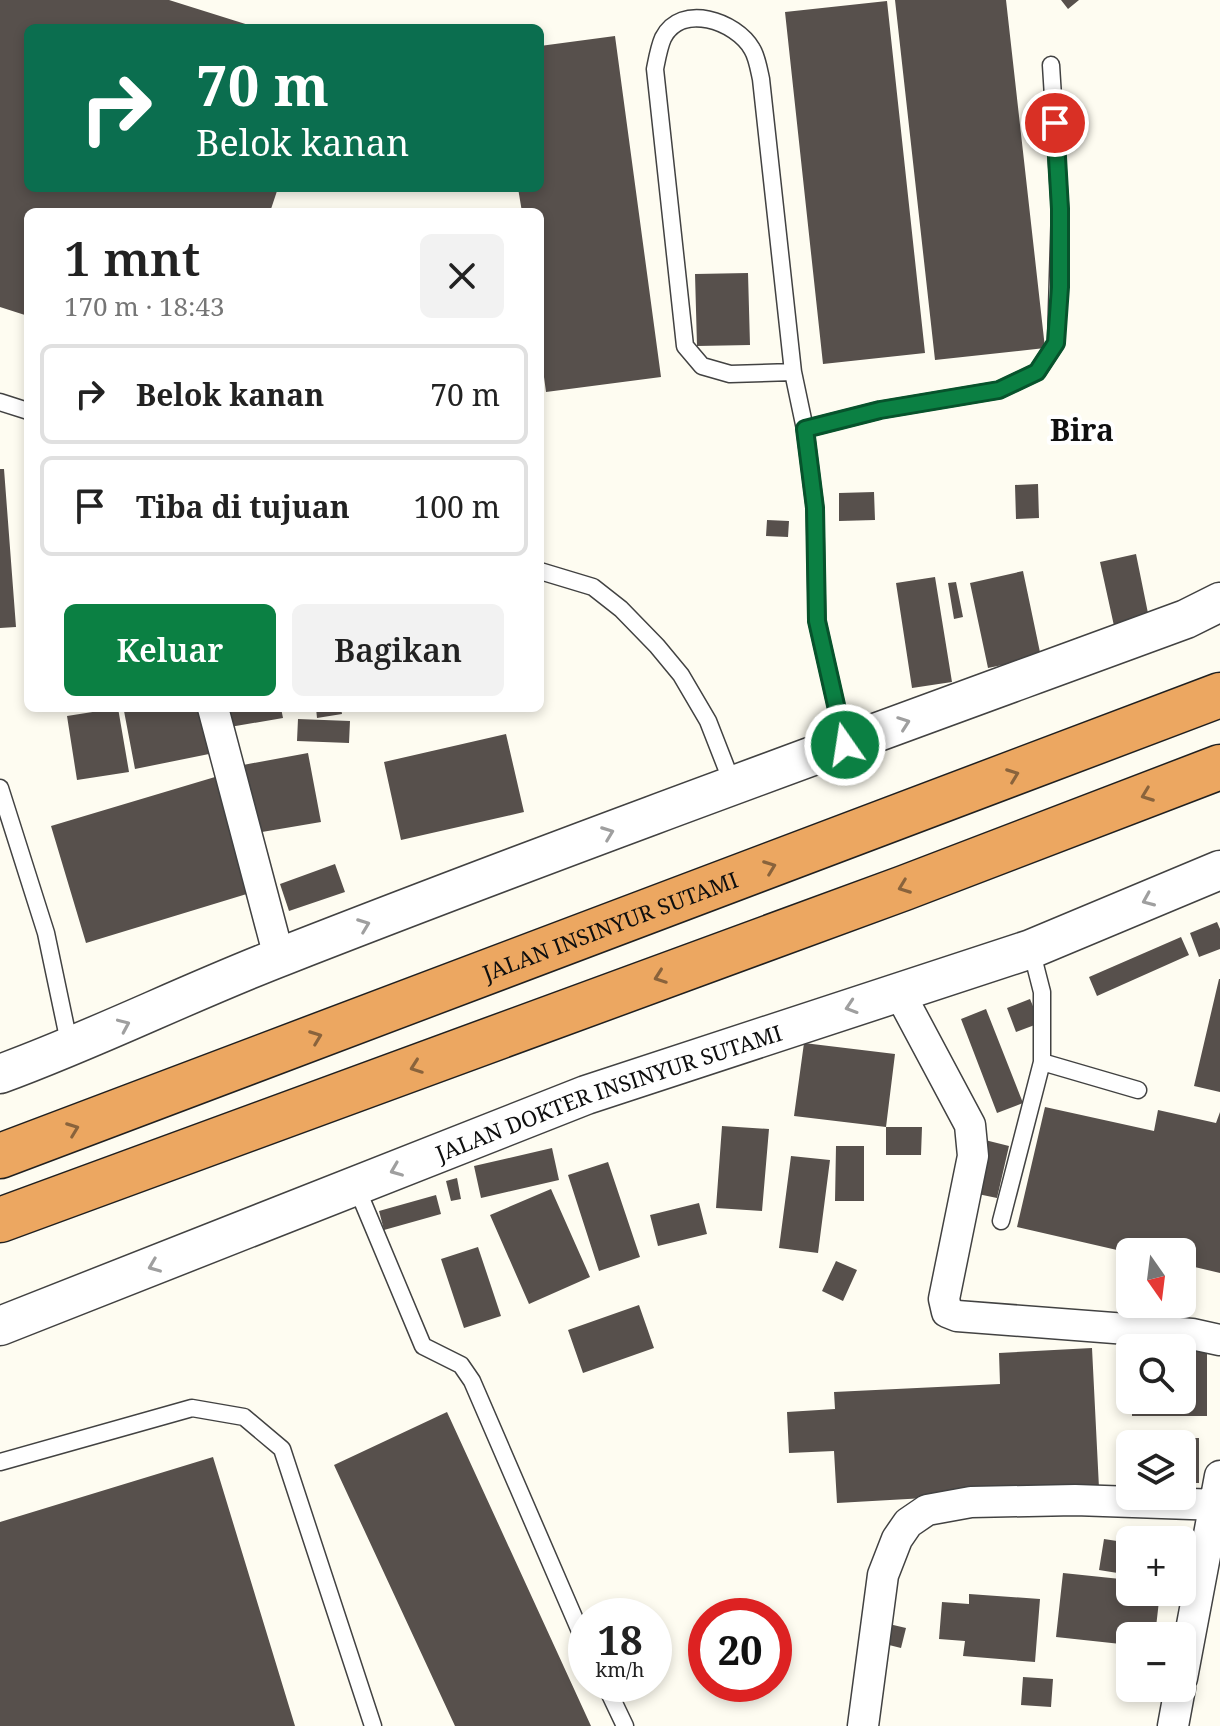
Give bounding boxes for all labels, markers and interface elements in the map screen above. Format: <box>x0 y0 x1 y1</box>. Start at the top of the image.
text: 70 m <box>196 46 329 122</box>
icon: right <box>64 56 168 160</box>
pin <box>1021 89 1089 157</box>
icon: arrive <box>1033 101 1077 145</box>
text: Belok kanan <box>196 118 409 167</box>
text: 1 mnt <box>64 225 200 290</box>
button: close <box>420 234 504 318</box>
text: 170 m · 18:43 <box>64 288 225 324</box>
icon: right <box>68 372 112 416</box>
text: Belok kanan <box>136 374 324 415</box>
text: 70 m <box>430 374 500 415</box>
district label: Bira <box>1050 409 1114 450</box>
icon: arrive <box>68 484 112 528</box>
text: Tiba di tujuan <box>136 486 350 527</box>
text: 100 m <box>414 486 500 527</box>
button: Keluar <box>64 604 276 696</box>
button: Bagikan <box>292 604 504 696</box>
position arrow <box>803 703 887 787</box>
one-way arrow <box>896 716 910 733</box>
one-way arrow <box>1005 768 1019 785</box>
one-way arrow <box>1141 785 1155 802</box>
one-way arrow <box>600 826 614 843</box>
one-way arrow <box>762 860 776 877</box>
street label: JALAN INSINYUR SUTAMI <box>477 864 742 988</box>
one-way arrow <box>898 877 912 894</box>
one-way arrow <box>1142 890 1156 906</box>
one-way arrow <box>357 918 371 935</box>
one-way arrow <box>654 967 668 984</box>
one-way arrow <box>845 998 859 1014</box>
street label: JALAN DOKTER INSINYUR SUTAMI <box>430 1017 786 1168</box>
one-way arrow <box>116 1018 131 1034</box>
one-way arrow <box>309 1030 323 1047</box>
one-way arrow <box>410 1057 424 1074</box>
one-way arrow <box>65 1122 79 1139</box>
one-way arrow <box>390 1160 404 1177</box>
north arrow <box>1116 1238 1196 1318</box>
map controls <box>1116 1238 1196 1702</box>
one-way arrow <box>148 1256 162 1273</box>
button: search <box>1116 1334 1196 1414</box>
button: layers <box>1116 1430 1196 1510</box>
button: + <box>1116 1526 1196 1606</box>
speed limit sign: 20 <box>688 1598 792 1702</box>
text: 18 <box>597 1612 643 1667</box>
button: − <box>1116 1622 1196 1702</box>
text: km/h <box>595 1656 645 1683</box>

